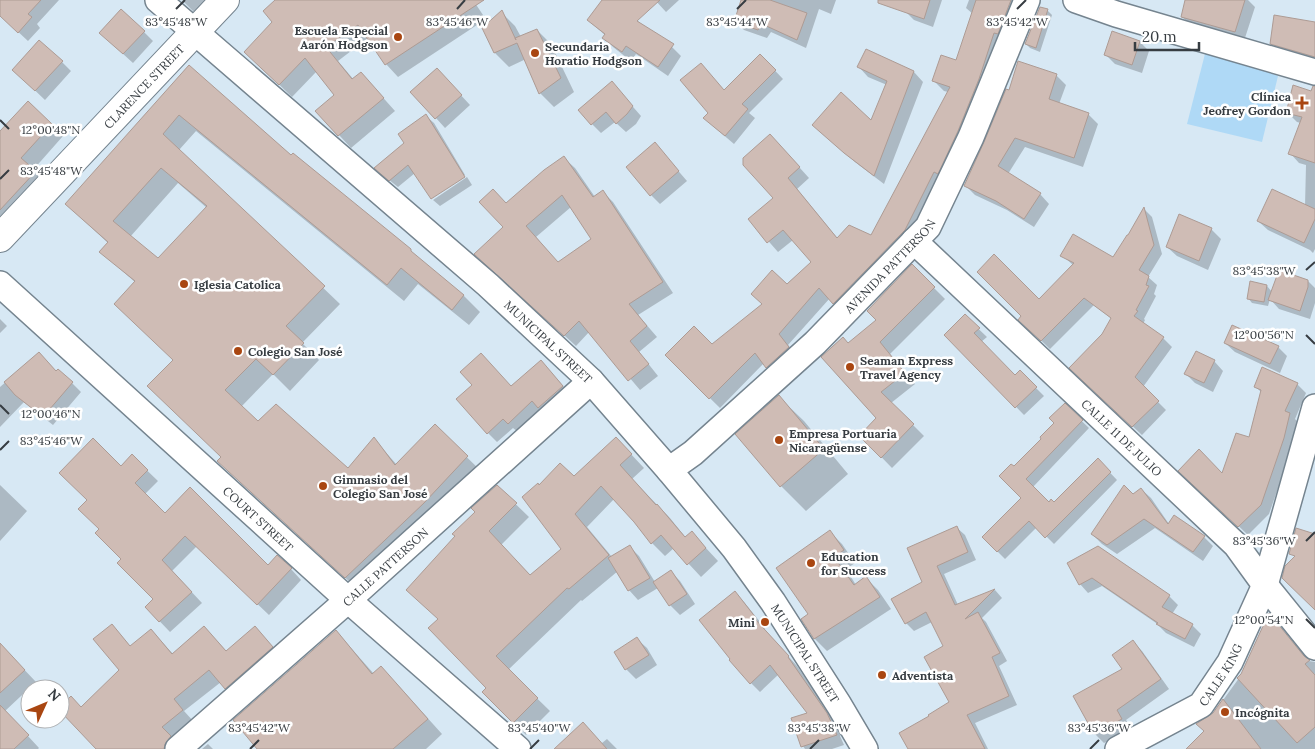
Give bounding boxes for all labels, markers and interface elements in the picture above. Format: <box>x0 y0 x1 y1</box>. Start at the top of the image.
text: 83°45'48"W <box>145 14 208 29</box>
text: 83°45'46"W <box>426 14 489 29</box>
text: 83°45'44"W <box>706 14 769 29</box>
text: 83°45'42"W <box>986 14 1049 29</box>
scale bar <box>1135 20 1199 52</box>
place label: Escuela Especial Aarón Hodgson <box>294 23 388 52</box>
text: 20 m <box>1142 27 1177 46</box>
marker: Escuela Especial Aarón Hodgson <box>392 31 404 43</box>
place label: Secundaria Horatio Hodgson <box>545 39 642 68</box>
street label: CLARENCE STREET <box>100 40 187 132</box>
marker: Secundaria Horatio Hodgson <box>529 47 541 59</box>
place label: Clínica Jeofrey Gordon <box>1203 89 1292 118</box>
marker: Clínica Jeofrey Gordon <box>1295 96 1309 110</box>
text: 12°00'48"N <box>21 122 81 137</box>
text: 83°45'48"W <box>20 163 83 178</box>
street label: AVENIDA PATTERSON <box>840 217 938 317</box>
text: 83°45'38"W <box>1233 263 1297 278</box>
place label: Iglesia Catolica <box>194 277 282 292</box>
marker: Iglesia Catolica <box>178 278 190 290</box>
street label: MUNICIPAL STREET <box>502 297 596 386</box>
text: 12°00'56"N <box>1234 327 1294 342</box>
place label: Colegio San José <box>248 344 343 359</box>
marker: Colegio San José <box>232 345 244 357</box>
place label: Seaman Express Travel Agency <box>860 353 953 382</box>
marker: Seaman Express Travel Agency <box>844 361 856 373</box>
street label: CALLE 11 DE JULIO <box>1078 396 1165 479</box>
text: 12°00'46"N <box>21 406 81 421</box>
place label: Empresa Portuaria Nicaragüense <box>789 426 897 455</box>
text: 83°45'46"W <box>20 433 83 448</box>
marker: Empresa Portuaria Nicaragüense <box>773 434 785 446</box>
place label: Gimnasio del Colegio San José <box>333 472 428 501</box>
marker: Gimnasio del Colegio San José <box>317 480 329 492</box>
street label: COURT STREET <box>220 483 297 555</box>
street label: CALLE PATTERSON <box>339 524 431 609</box>
text: 83°45'36"W <box>1232 533 1297 548</box>
place label: Education for Success <box>821 549 886 578</box>
marker: Education for Success <box>805 557 817 569</box>
street label: MUNICIPAL STREET <box>768 601 843 706</box>
text: 12°00'54"N <box>1234 612 1294 627</box>
place label: Mini <box>728 615 755 630</box>
marker: Mini <box>759 616 771 628</box>
street label: CALLE KING <box>1195 641 1245 709</box>
place label: Adventista <box>892 668 954 683</box>
marker: Adventista <box>876 669 888 681</box>
north arrow <box>20 679 70 729</box>
text: N <box>44 685 65 705</box>
place label: Incógnita <box>1235 705 1290 720</box>
marker: Incógnita <box>1219 706 1231 718</box>
text: 83°45'42"W <box>228 720 291 735</box>
text: 83°45'40"W <box>508 720 572 735</box>
text: 83°45'38"W <box>788 720 852 735</box>
text: 83°45'36"W <box>1067 720 1132 735</box>

